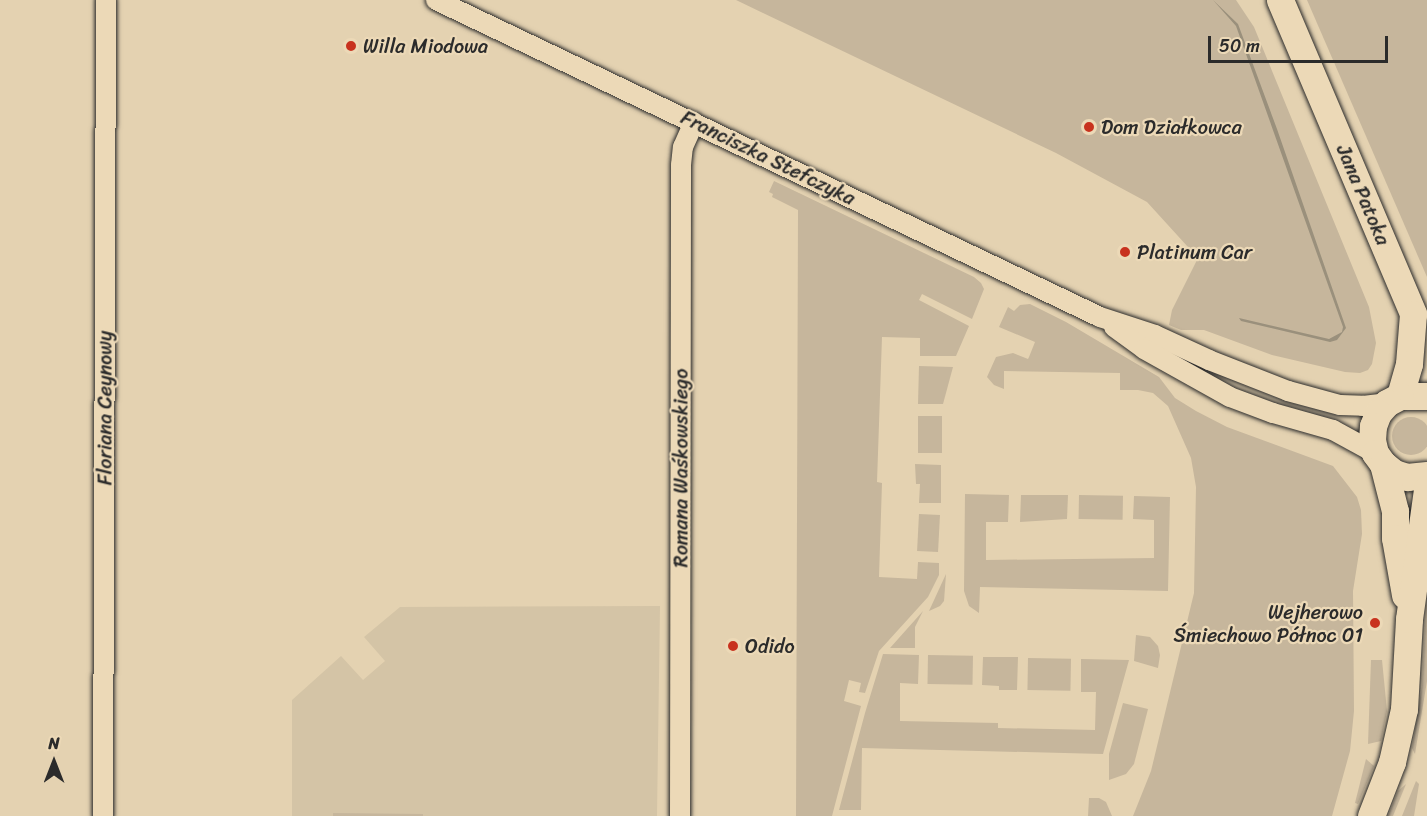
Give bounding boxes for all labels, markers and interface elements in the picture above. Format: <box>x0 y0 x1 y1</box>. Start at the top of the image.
scale bar <box>1211 24 1391 62</box>
text: 50 m <box>1219 30 1260 62</box>
place label: Willa Miodowa <box>363 34 487 58</box>
marker: Willa Miodowa <box>344 39 358 53</box>
street label: Franciszka Stefczyka <box>677 105 859 211</box>
place label: Dom Działkowca <box>1101 115 1242 139</box>
marker: Dom Działkowca <box>1082 120 1096 134</box>
street label: Jana Patoka <box>1331 141 1395 249</box>
place label: Platinum Car <box>1137 240 1252 264</box>
marker: Platinum Car <box>1118 245 1132 259</box>
street label: Floriana Ceynowy <box>93 331 117 485</box>
street label: Romana Waśkowskiego <box>669 369 693 567</box>
place label: Wejherowo Śmiechowo Północ 01 <box>1174 600 1363 647</box>
marker: Wejherowo Śmiechowo Północ 01 <box>1368 616 1382 630</box>
place label: Odido <box>745 634 795 658</box>
marker: Odido <box>726 639 740 653</box>
text: N <box>48 729 60 758</box>
north arrow <box>24 732 84 792</box>

